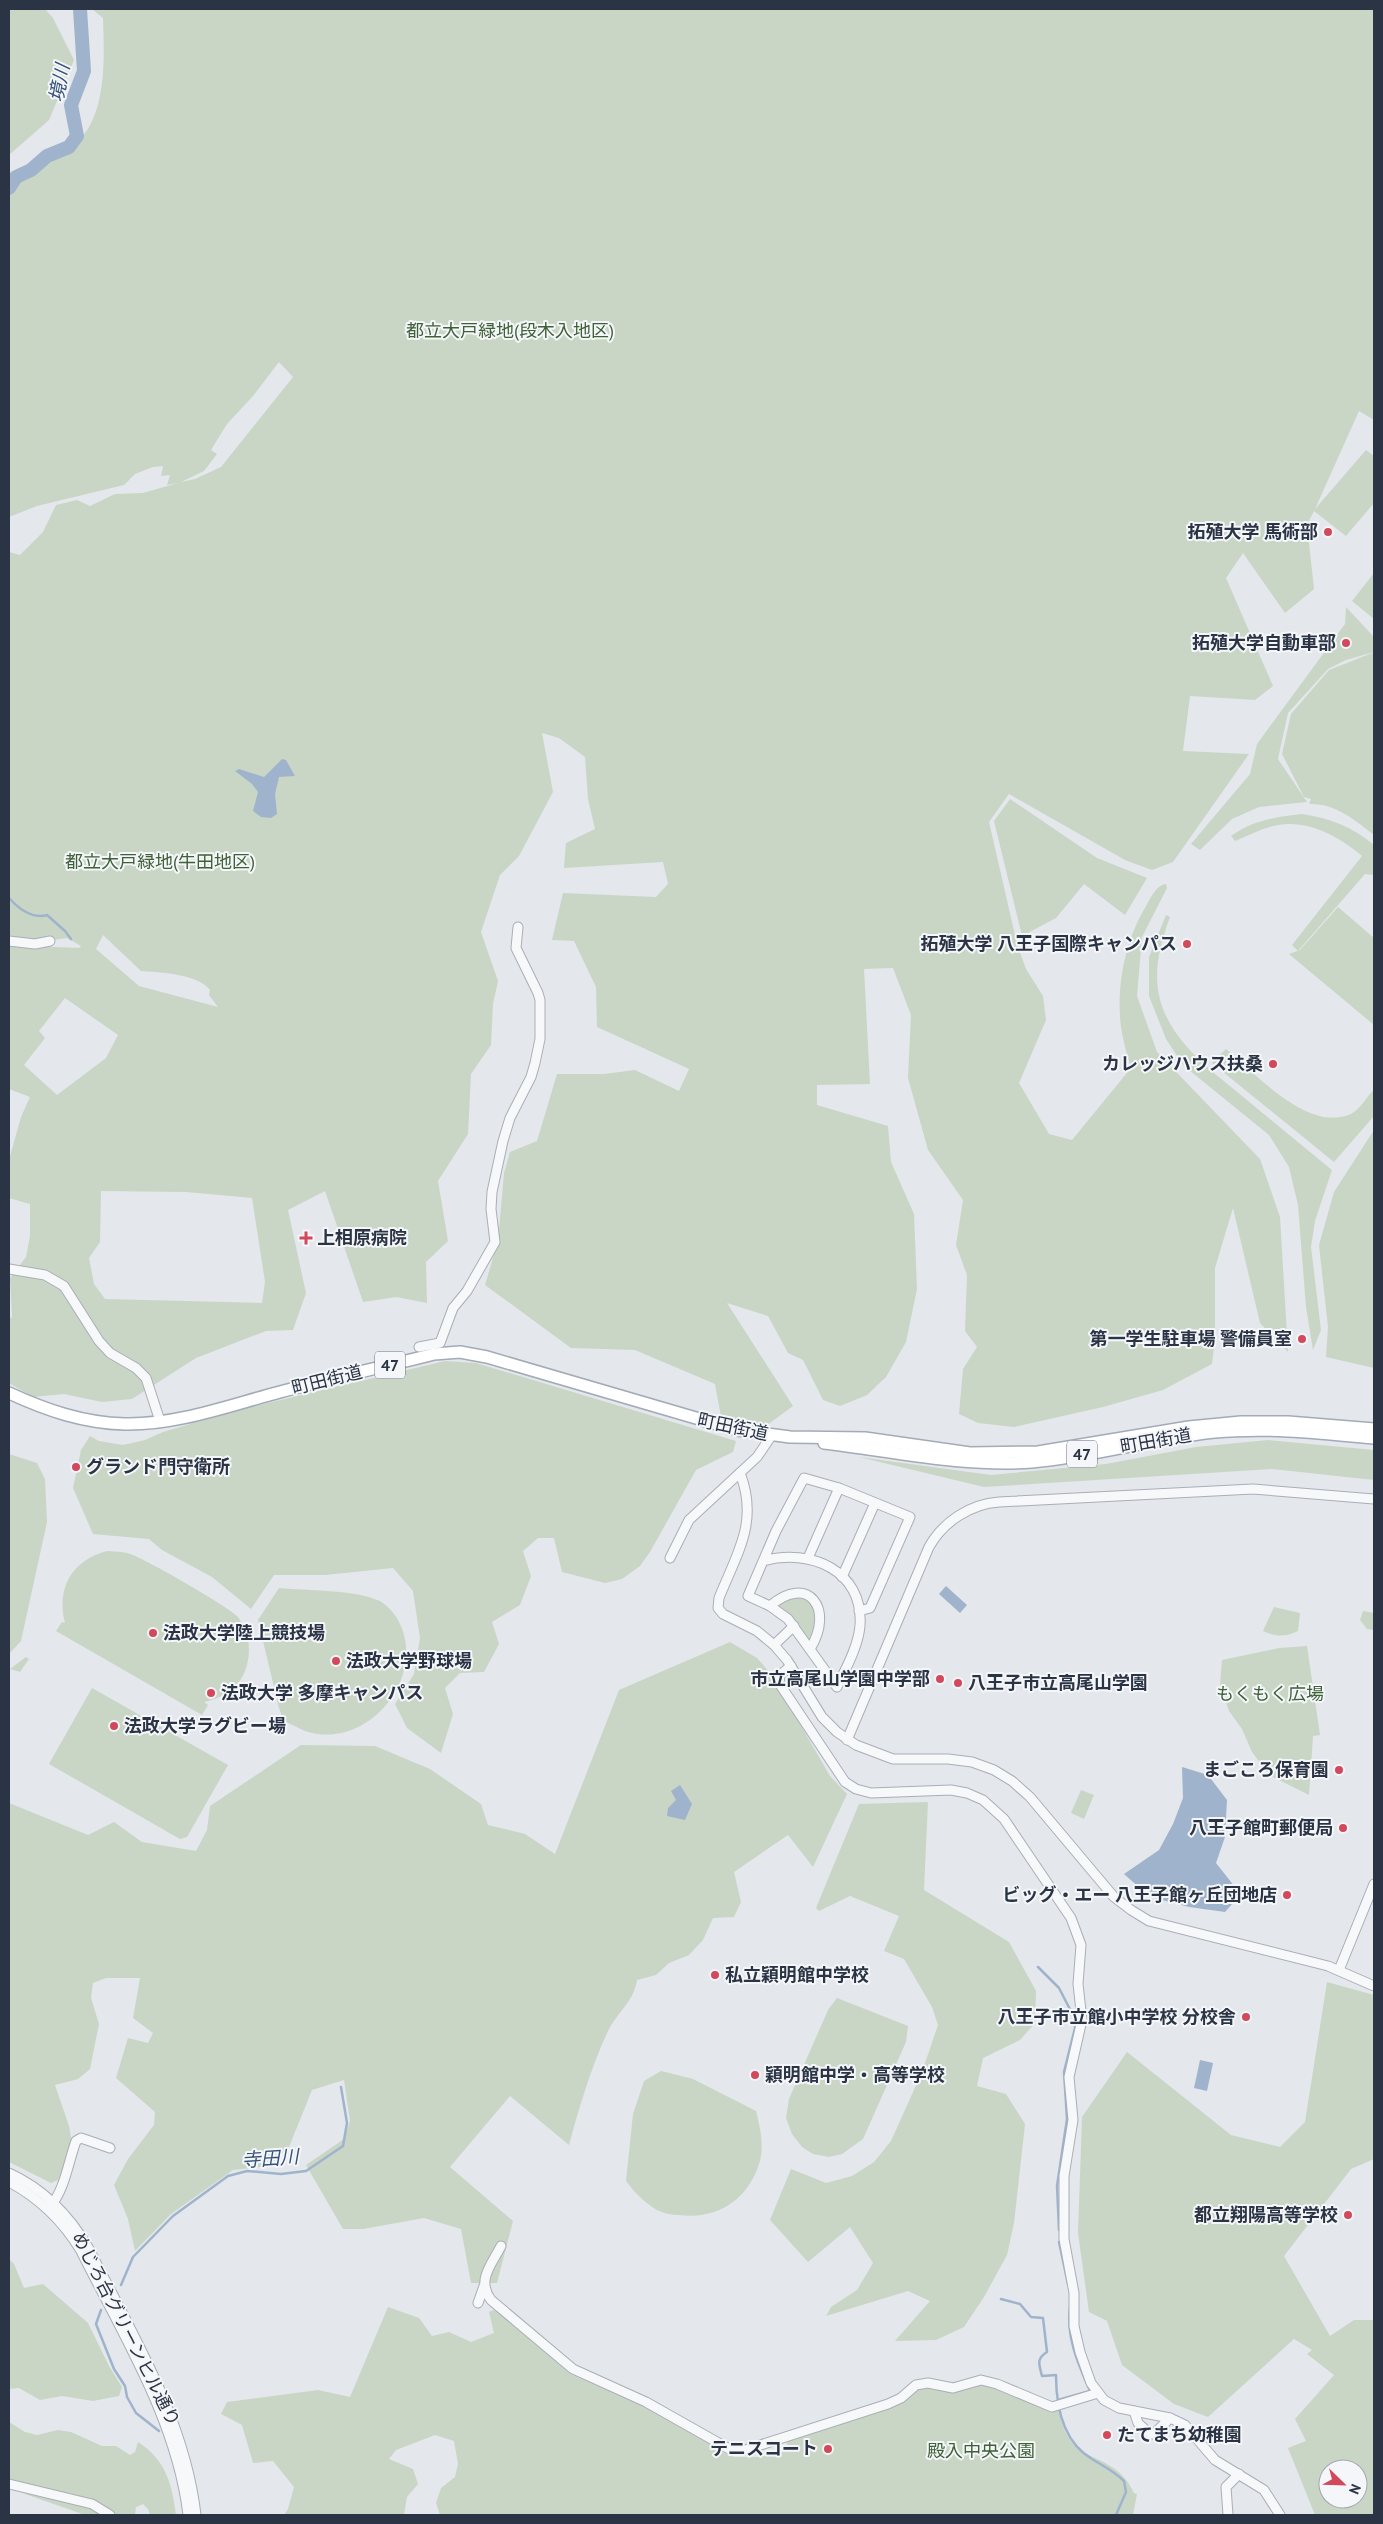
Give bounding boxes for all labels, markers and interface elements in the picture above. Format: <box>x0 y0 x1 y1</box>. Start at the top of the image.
water label: 境川 <box>44 60 75 104</box>
park label: 都立大戸緑地(段木入地区) <box>406 319 614 342</box>
place label: 拓殖大学 馬術部 <box>1187 520 1318 543</box>
marker: 拓殖大学 馬術部 <box>1322 526 1334 538</box>
place label: 拓殖大学自動車部 <box>1192 631 1336 654</box>
marker: 拓殖大学自動車部 <box>1340 637 1352 649</box>
park label: 都立大戸緑地(牛田地区) <box>65 850 255 873</box>
place label: 拓殖大学 八王子国際キャンパス <box>920 932 1177 955</box>
marker: 拓殖大学 八王子国際キャンパス <box>1181 938 1193 950</box>
place label: カレッジハウス扶桑 <box>1102 1052 1263 1075</box>
marker: カレッジハウス扶桑 <box>1267 1058 1279 1070</box>
place label: 上相原病院 <box>317 1226 407 1249</box>
marker: 上相原病院 <box>299 1231 313 1245</box>
place label: 第一学生駐車場 警備員室 <box>1089 1327 1292 1350</box>
marker: 第一学生駐車場 警備員室 <box>1296 1333 1308 1345</box>
road number: 47 <box>375 1352 405 1378</box>
street label: 町田街道 <box>289 1360 365 1399</box>
street label: 町田街道 <box>695 1408 771 1445</box>
street label: 町田街道 <box>1118 1423 1193 1458</box>
road number: 47 <box>1067 1440 1097 1468</box>
place label: グランド門守衛所 <box>86 1455 230 1478</box>
marker: グランド門守衛所 <box>70 1461 82 1473</box>
place label: 法政大学陸上競技場 <box>163 1621 325 1644</box>
marker: 法政大学陸上競技場 <box>147 1627 159 1639</box>
place label: 法政大学野球場 <box>346 1649 472 1672</box>
marker: 法政大学野球場 <box>330 1655 342 1667</box>
place label: 市立高尾山学園中学部 <box>750 1667 930 1690</box>
place label: 八王子市立高尾山学園 <box>968 1671 1148 1694</box>
marker: 市立高尾山学園中学部 <box>934 1673 946 1685</box>
marker: 八王子市立高尾山学園 <box>952 1677 964 1689</box>
place label: 法政大学 多摩キャンパス <box>221 1681 424 1704</box>
park label: もくもく広場 <box>1216 1682 1324 1705</box>
marker: 法政大学 多摩キャンパス <box>205 1687 217 1699</box>
place label: 法政大学ラグビー場 <box>124 1714 286 1737</box>
marker: 法政大学ラグビー場 <box>108 1720 120 1732</box>
place label: まごころ保育園 <box>1203 1758 1329 1781</box>
marker: まごころ保育園 <box>1333 1764 1345 1776</box>
place label: 八王子館町郵便局 <box>1189 1816 1333 1839</box>
marker: 八王子館町郵便局 <box>1337 1822 1349 1834</box>
place label: ビッグ・エー 八王子館ヶ丘団地店 <box>1002 1883 1277 1906</box>
marker: ビッグ・エー 八王子館ヶ丘団地店 <box>1281 1889 1293 1901</box>
place label: 私立穎明館中学校 <box>725 1963 869 1986</box>
marker: 私立穎明館中学校 <box>709 1969 721 1981</box>
place label: 八王子市立館小中学校 分校舎 <box>997 2005 1236 2028</box>
marker: 八王子市立館小中学校 分校舎 <box>1240 2011 1252 2023</box>
place label: 穎明館中学・高等学校 <box>765 2063 945 2086</box>
marker: 穎明館中学・高等学校 <box>749 2069 761 2081</box>
water label: 寺田川 <box>241 2144 301 2172</box>
place label: 都立翔陽高等学校 <box>1194 2203 1338 2226</box>
marker: 都立翔陽高等学校 <box>1342 2209 1354 2221</box>
street label: めじろ台グリーンヒル通り <box>67 2228 186 2430</box>
place label: たてまち幼稚園 <box>1117 2423 1242 2446</box>
marker: たてまち幼稚園 <box>1101 2429 1113 2441</box>
place label: テニスコート <box>710 2437 818 2460</box>
park label: 殿入中央公園 <box>927 2439 1035 2462</box>
marker: テニスコート <box>822 2443 834 2455</box>
north arrow <box>1318 2459 1368 2509</box>
text: N <box>1345 2481 1365 2497</box>

